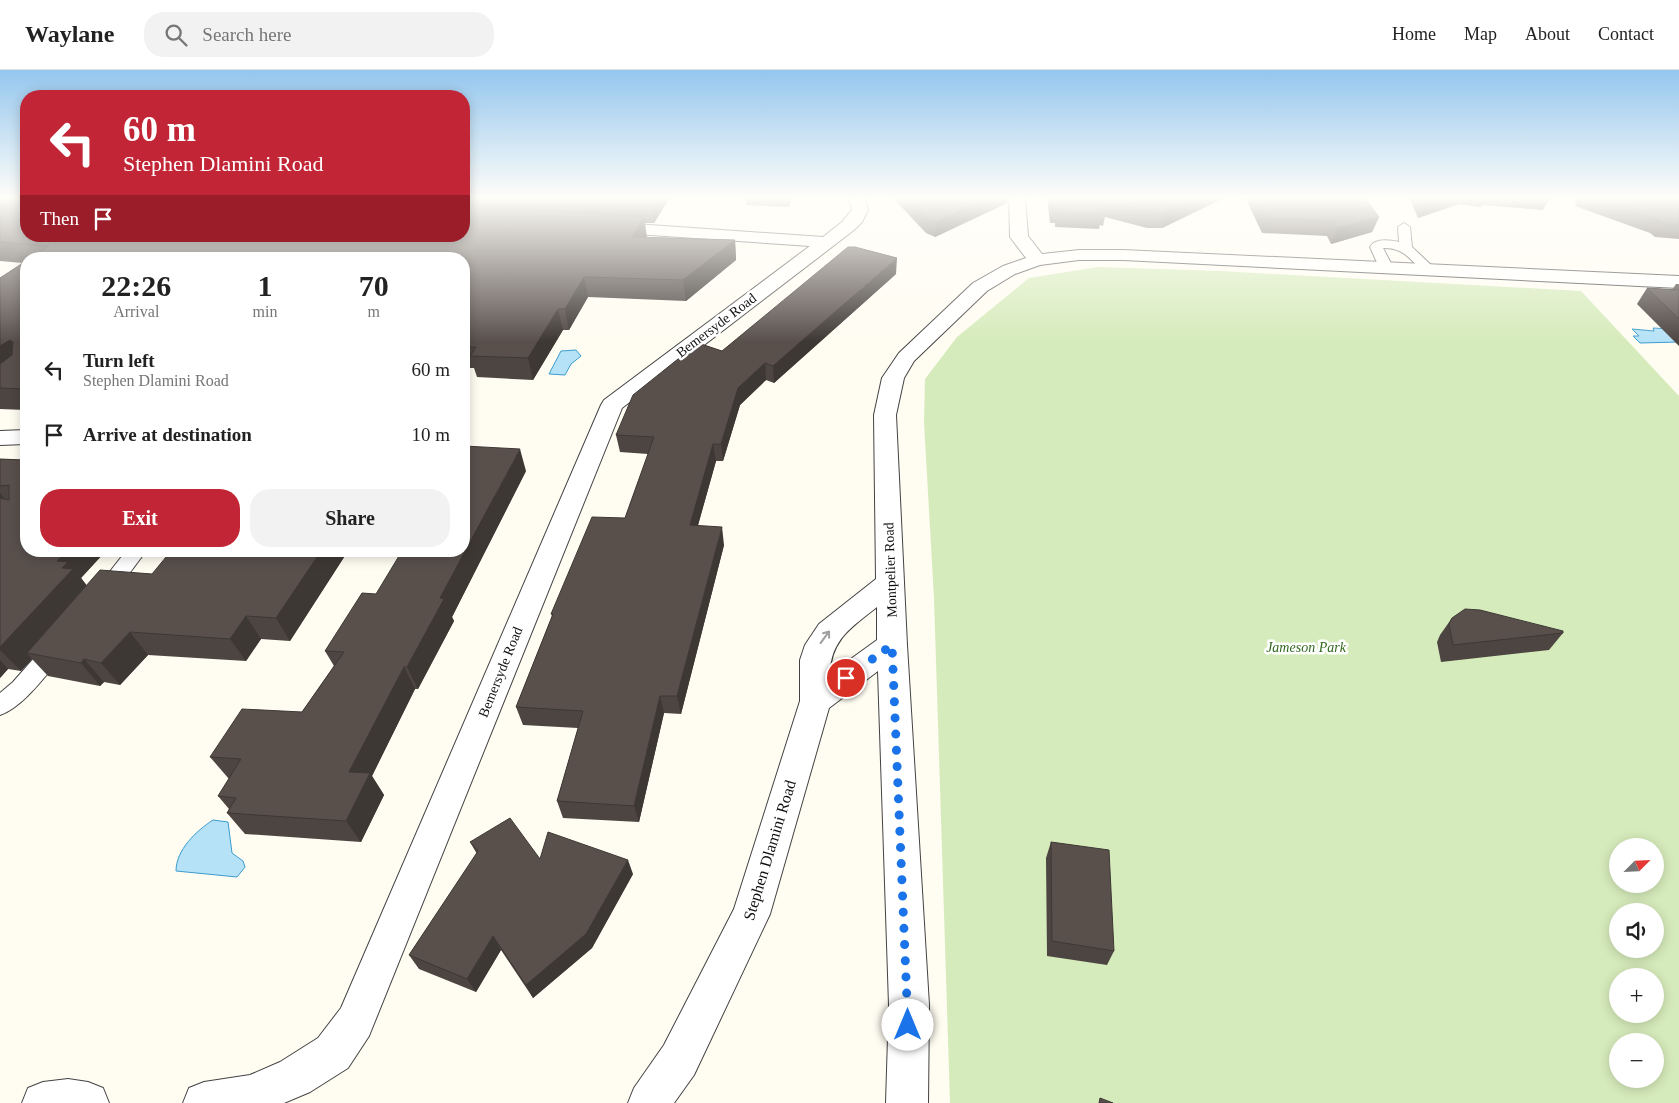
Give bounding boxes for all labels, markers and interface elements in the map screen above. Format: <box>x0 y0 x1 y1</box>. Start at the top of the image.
search box <box>144 12 494 57</box>
text: Waylane <box>25 21 114 47</box>
icon: search <box>162 21 190 49</box>
text: Search here <box>202 24 291 45</box>
text: Home <box>1392 24 1436 44</box>
text: Map <box>1464 24 1497 44</box>
text: About <box>1525 24 1570 44</box>
text: Contact <box>1598 24 1654 44</box>
icon: left <box>40 110 105 175</box>
text: 60 m <box>123 110 196 149</box>
text: Stephen Dlamini Road <box>123 151 323 176</box>
icon: arrive <box>89 205 117 233</box>
text: Then <box>40 208 79 229</box>
text: 22:26 <box>101 269 171 302</box>
text: 1 <box>257 269 272 302</box>
text: 70 <box>359 269 389 302</box>
street label: Bemersyde Road <box>673 291 759 360</box>
text: Arrival <box>113 303 159 320</box>
text: min <box>253 303 277 320</box>
text: m <box>367 303 380 320</box>
text: Turn left <box>83 350 155 371</box>
icon: left <box>40 356 68 384</box>
text: 60 m <box>411 359 450 380</box>
text: Stephen Dlamini Road <box>83 372 229 389</box>
icon: arrive <box>40 421 68 449</box>
text: Arrive at destination <box>83 424 252 445</box>
text: 10 m <box>411 424 450 445</box>
button: Exit <box>40 489 240 547</box>
button: Share <box>250 489 450 547</box>
street label: Montpelier Road <box>881 522 900 618</box>
street label: Bemersyde Road <box>476 625 525 720</box>
one-way arrow <box>820 630 830 644</box>
park label: Jameson Park <box>1266 640 1347 655</box>
pin <box>825 657 867 699</box>
icon: arrive <box>832 664 860 692</box>
street label: Stephen Dlamini Road <box>740 778 800 923</box>
north arrow <box>1609 838 1664 892</box>
map controls <box>1609 838 1664 1088</box>
button: sound <box>1609 903 1664 958</box>
button: + <box>1609 968 1664 1023</box>
position arrow <box>881 998 933 1050</box>
button: − <box>1609 1033 1664 1088</box>

